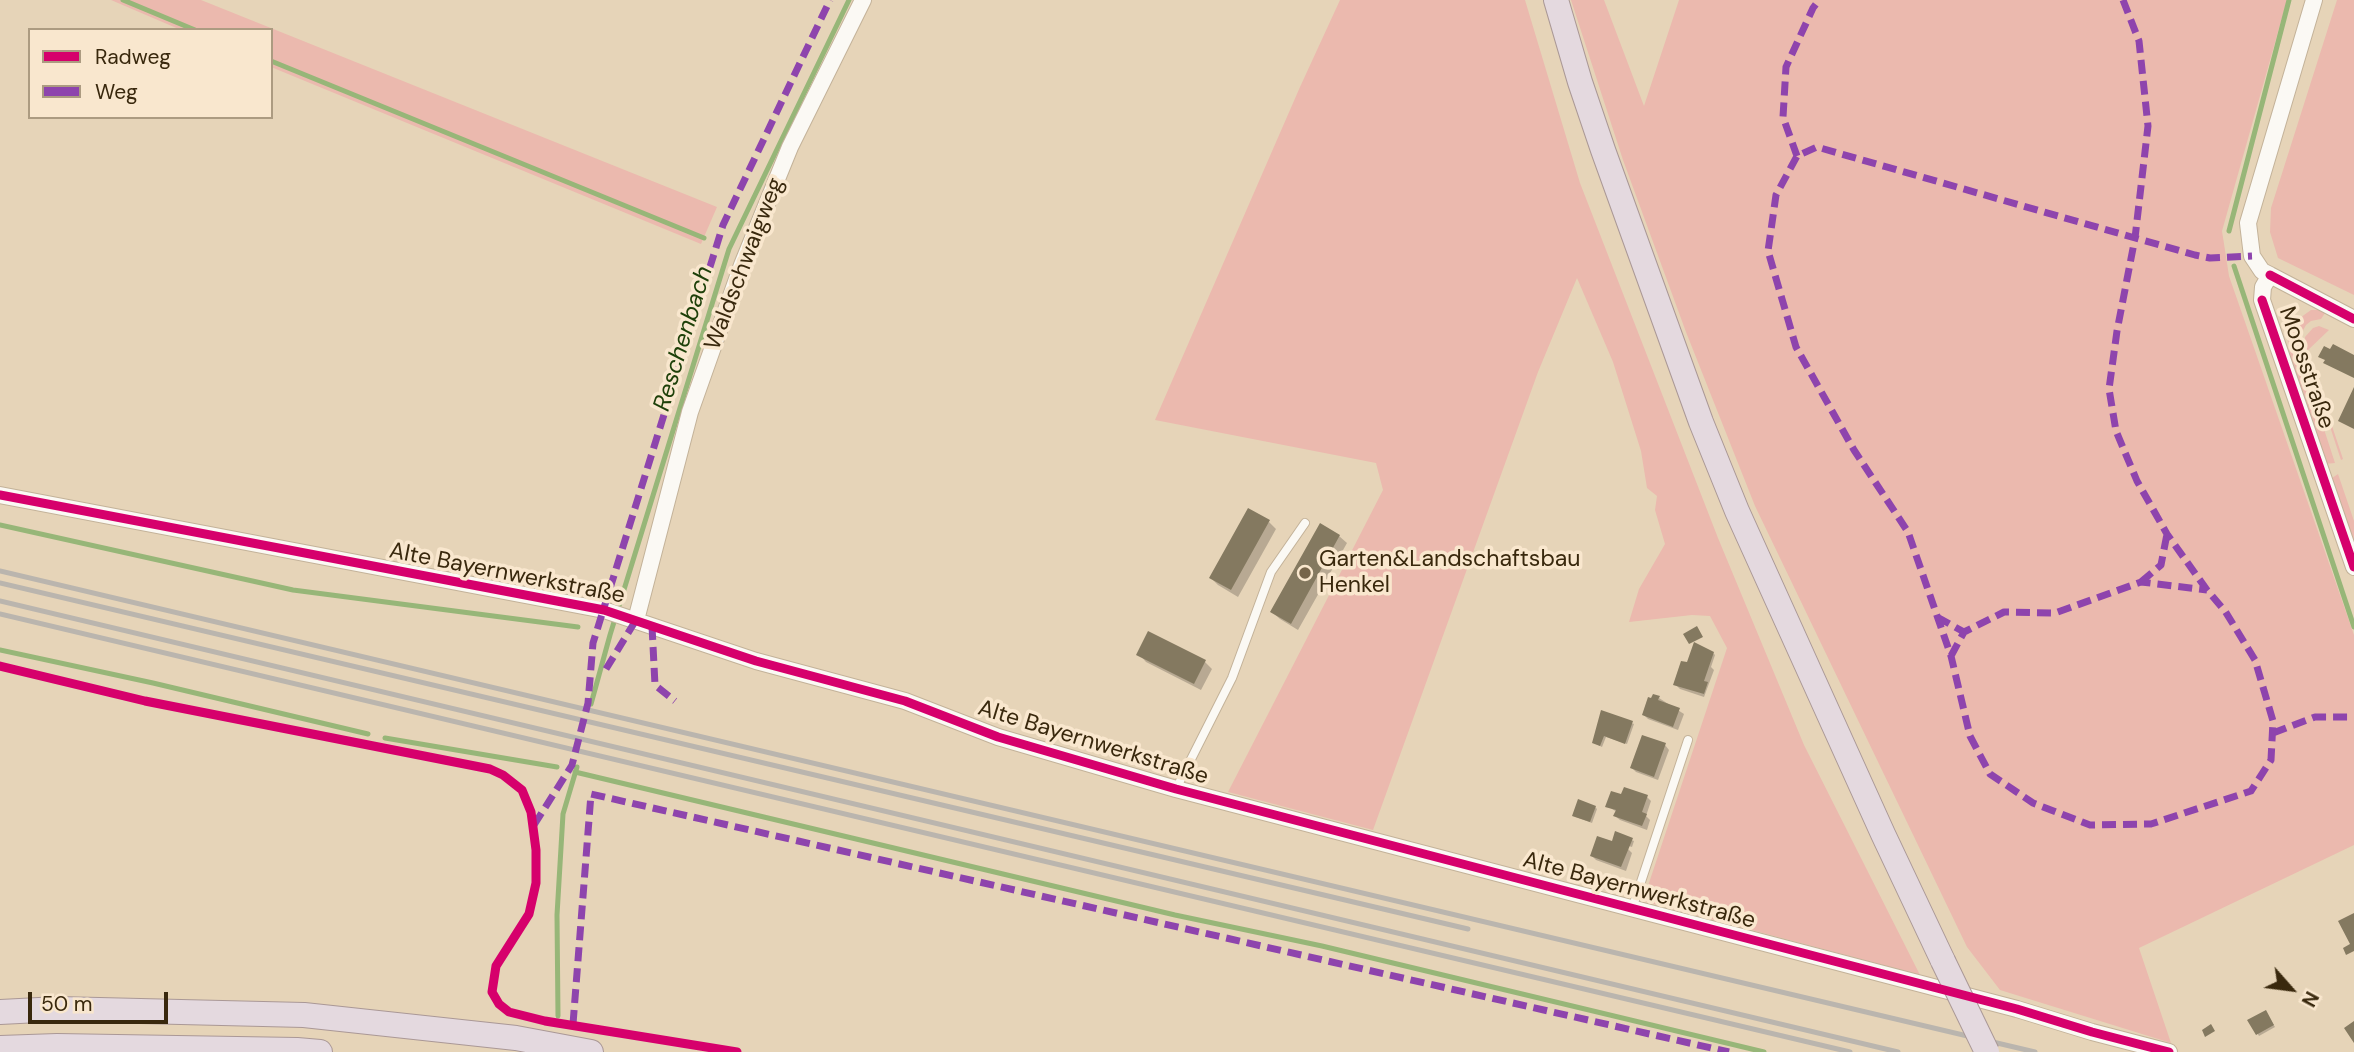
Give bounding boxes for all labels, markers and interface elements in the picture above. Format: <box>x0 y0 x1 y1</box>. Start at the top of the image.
legend <box>28 28 273 119</box>
text: Radweg <box>95 43 171 71</box>
text: Weg <box>95 78 138 106</box>
street label: Waldschwaigweg <box>699 174 791 354</box>
water label: Reschenbach <box>648 263 720 415</box>
street label: Moosstraße <box>2272 303 2340 433</box>
street label: Alte Bayernwerkstraße <box>387 538 627 610</box>
place label: Garten&Landschaftsbau Henkel <box>1319 546 1580 600</box>
marker: Garten&Landschaftsbau Henkel <box>1297 565 1313 581</box>
street label: Alte Bayernwerkstraße <box>974 695 1212 791</box>
street label: Alte Bayernwerkstraße <box>1520 847 1758 935</box>
north arrow <box>2256 954 2326 1024</box>
scale bar <box>32 978 172 1022</box>
text: N <box>2296 987 2324 1011</box>
text: 50 m <box>41 990 92 1018</box>

